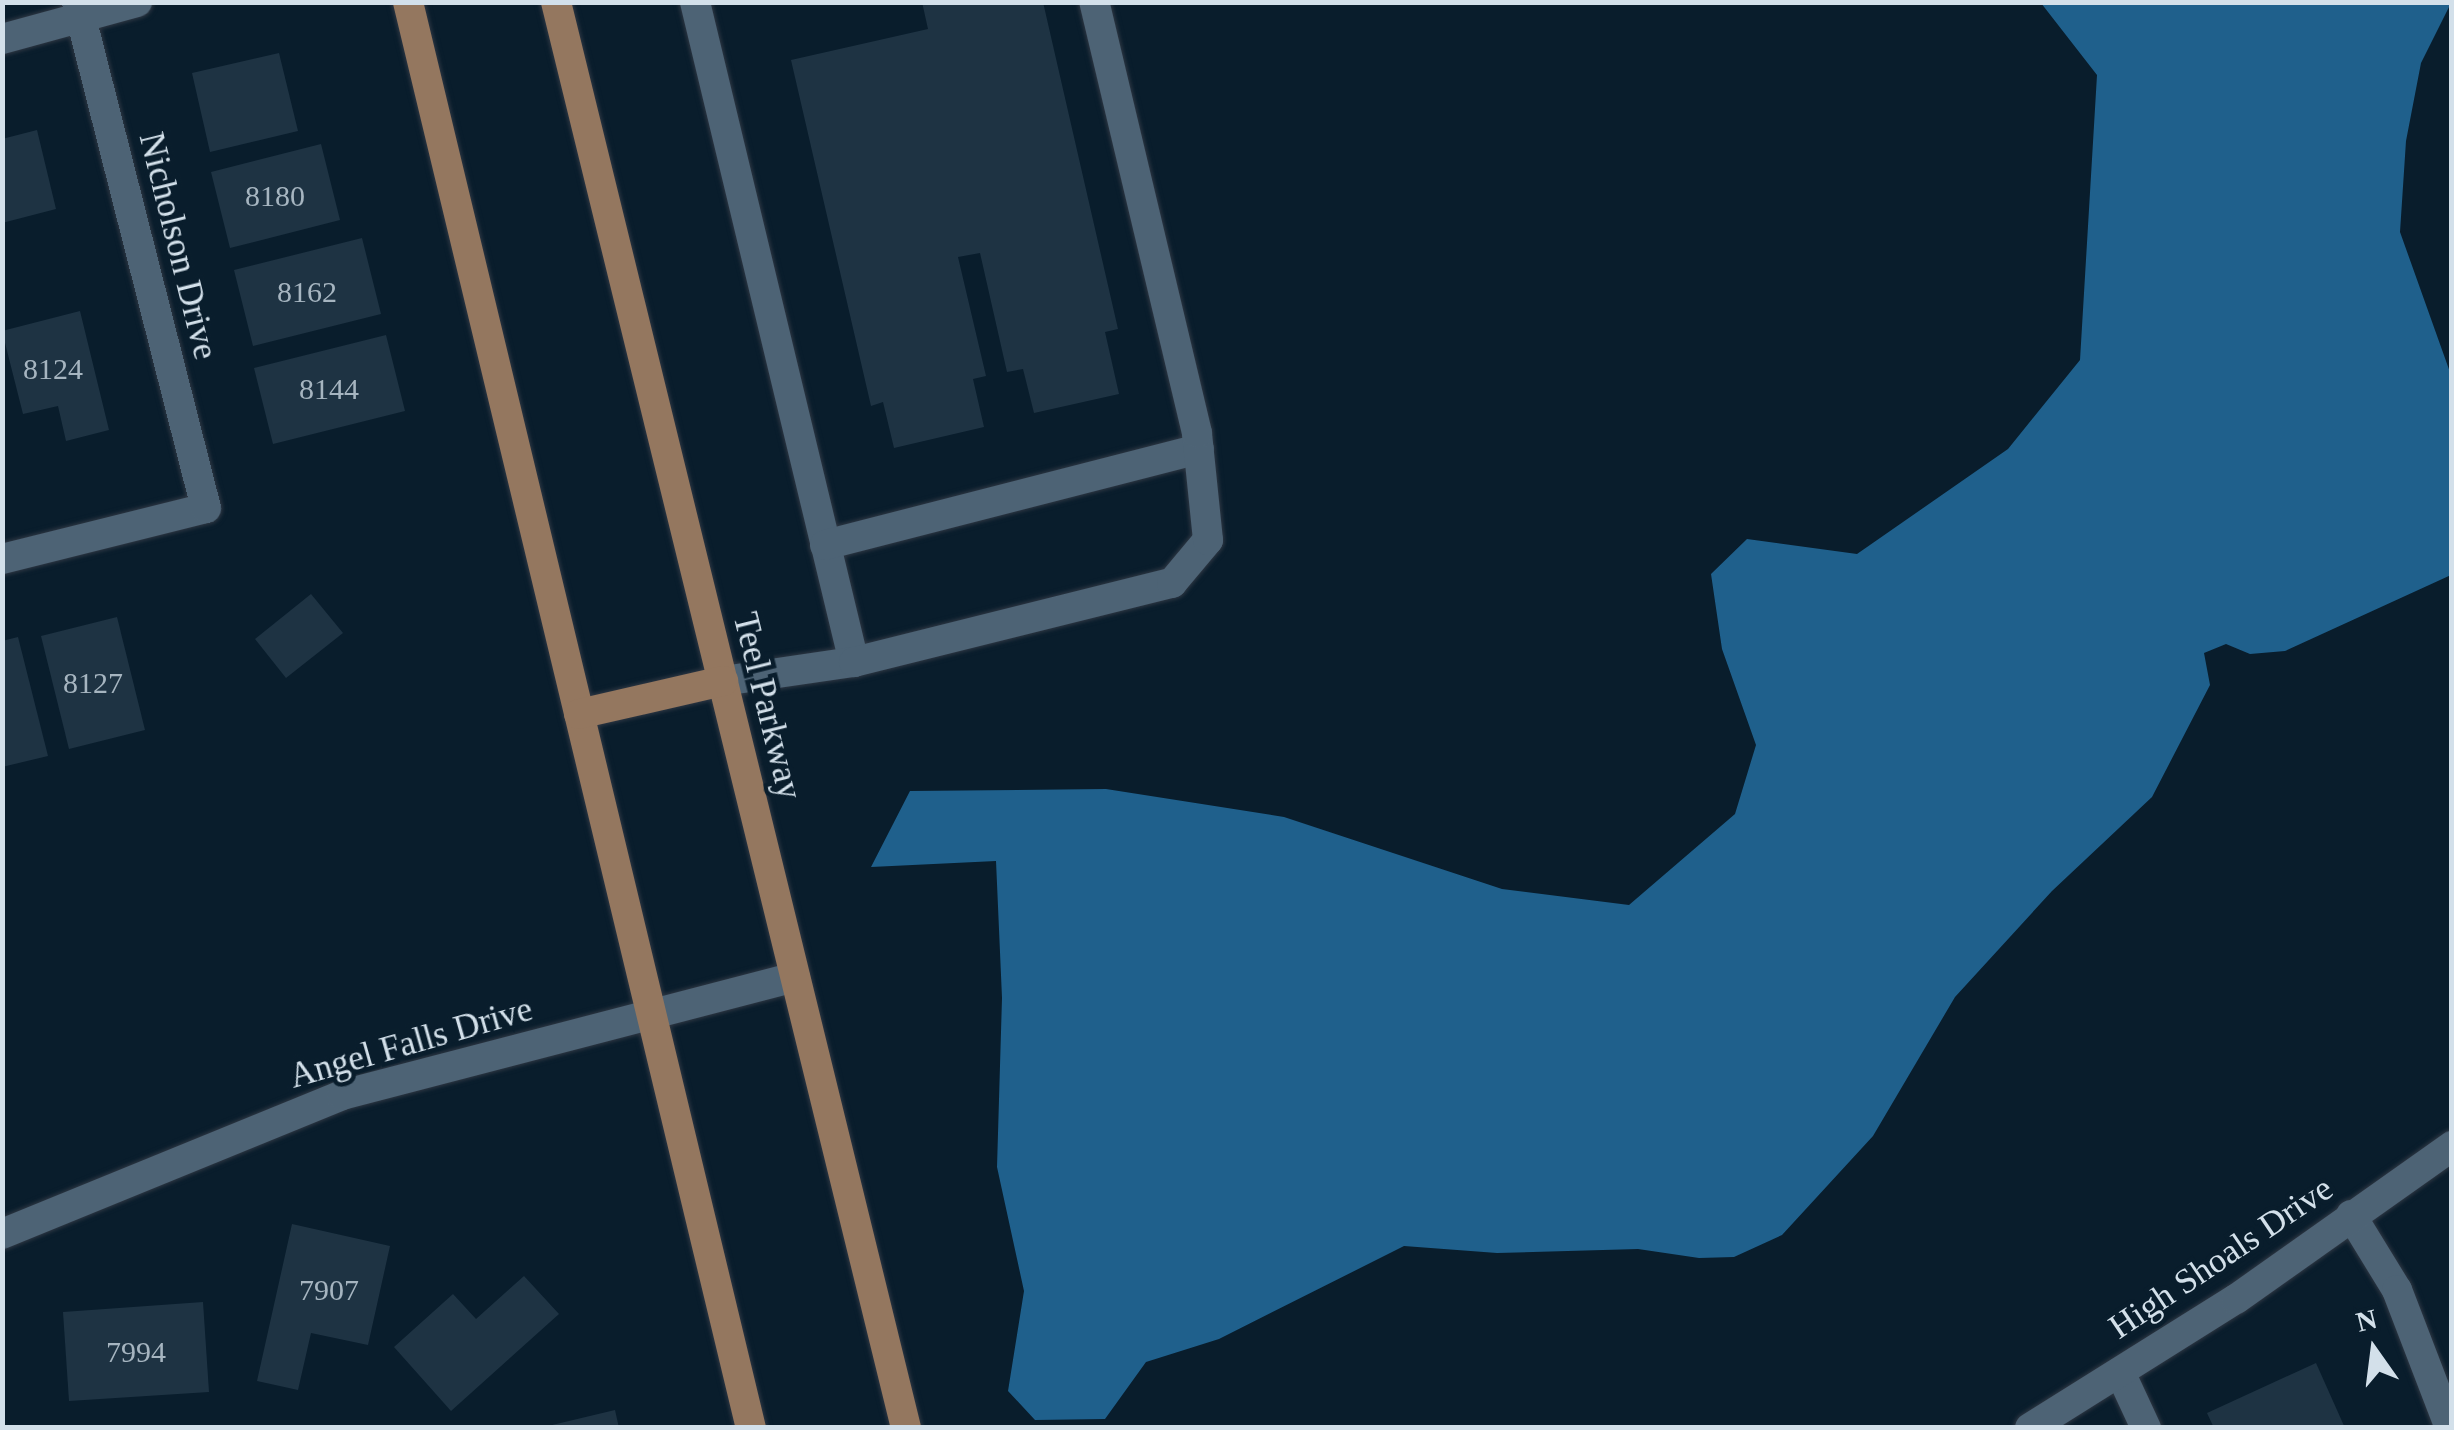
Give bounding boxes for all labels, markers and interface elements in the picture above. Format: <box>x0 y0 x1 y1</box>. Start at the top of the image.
street label: Nicholson Drive <box>130 128 226 364</box>
house number: 8180 <box>245 178 305 214</box>
house number: 8162 <box>277 274 337 310</box>
house number: 8124 <box>23 351 83 387</box>
house number: 8144 <box>299 371 359 407</box>
street label: Teel Parkway <box>724 608 810 804</box>
house number: 8127 <box>63 665 123 701</box>
street label: Angel Falls Drive <box>285 988 537 1098</box>
street label: High Shoals Drive <box>2101 1168 2341 1348</box>
house number: 7907 <box>299 1272 359 1308</box>
north arrow <box>2324 1300 2424 1400</box>
text: N <box>2353 1303 2380 1338</box>
house number: 7994 <box>106 1334 166 1370</box>

